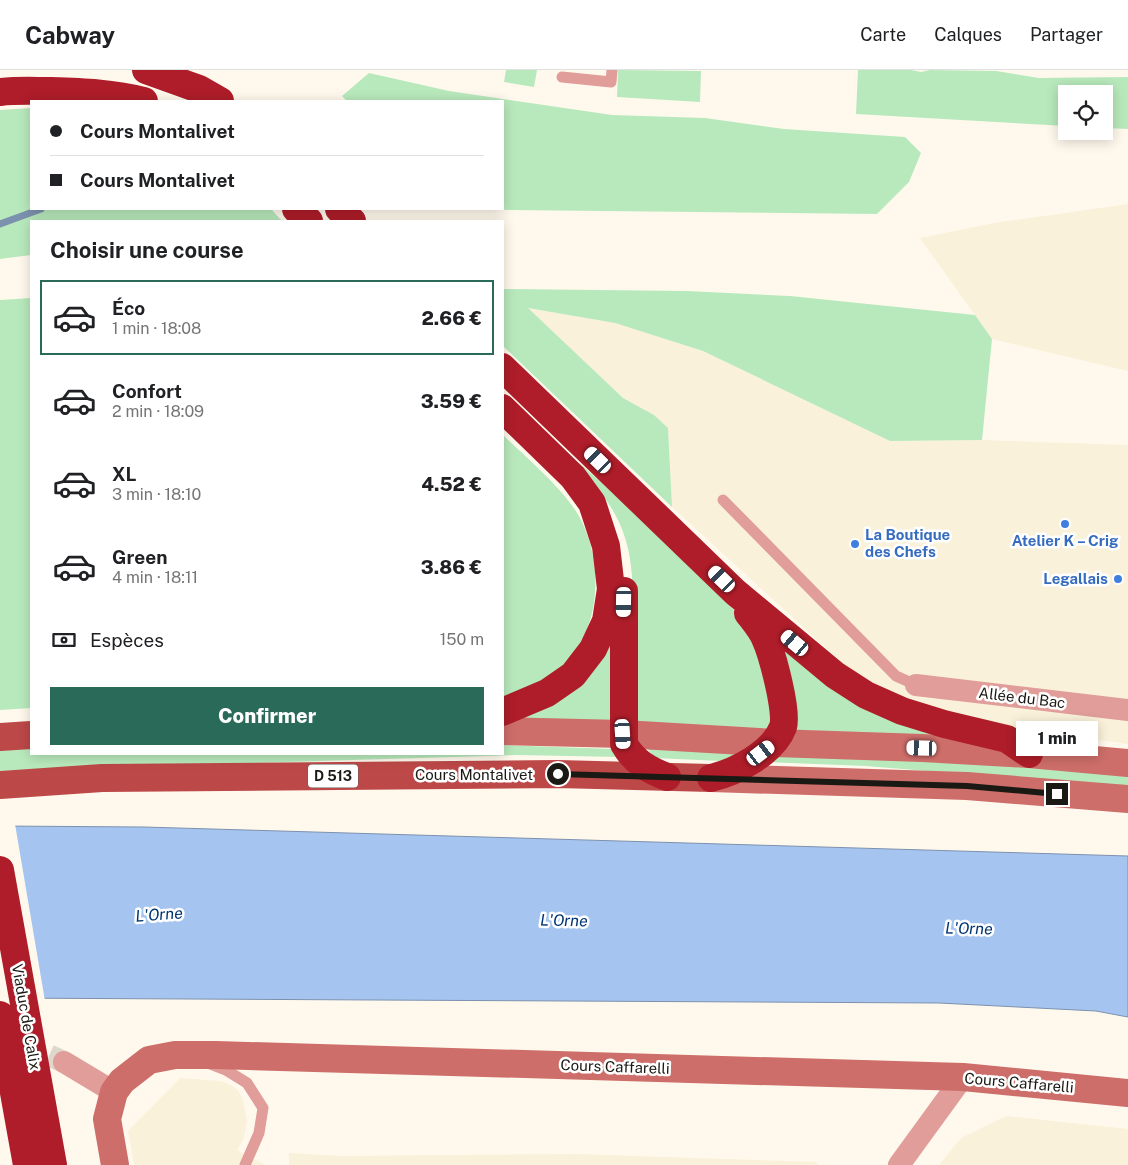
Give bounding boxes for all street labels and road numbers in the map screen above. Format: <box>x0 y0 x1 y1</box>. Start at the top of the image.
street label: Allée du Bac <box>978 684 1066 711</box>
road number: D 513 <box>308 764 358 788</box>
street label: Cours Montalivet <box>415 766 533 783</box>
street label: Viaduc de Calix <box>9 963 44 1071</box>
street label: Cours Caffarelli <box>560 1056 670 1077</box>
street label: Cours Caffarelli <box>964 1069 1074 1096</box>

